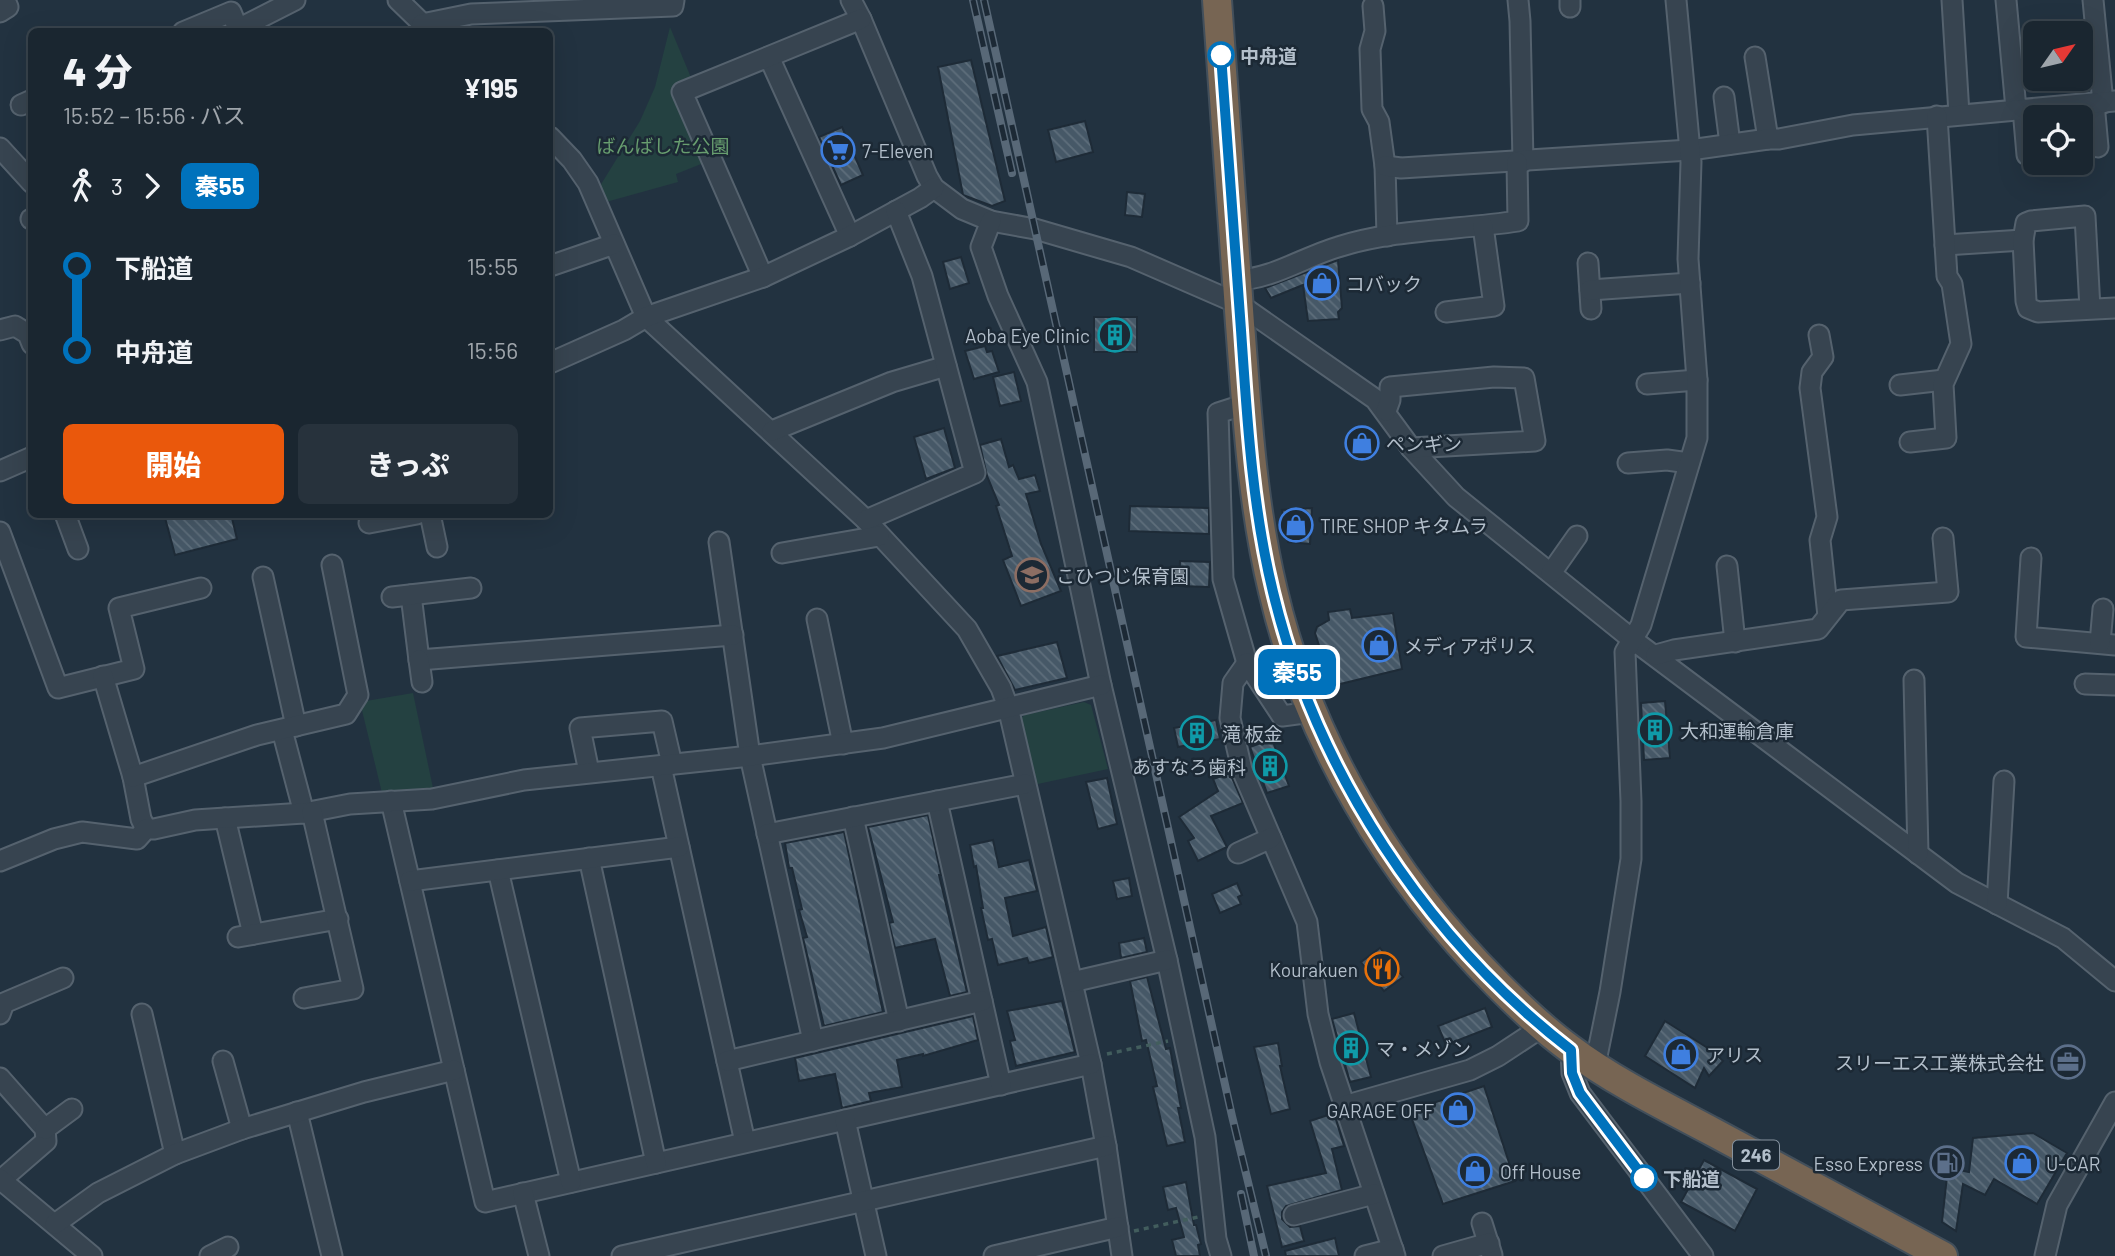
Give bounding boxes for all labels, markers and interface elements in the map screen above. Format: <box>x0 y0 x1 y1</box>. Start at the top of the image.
north arrow <box>2023 21 2093 91</box>
map controls <box>2023 21 2093 175</box>
marker: 中舟道 <box>1208 42 1234 68</box>
place label: 中舟道 <box>1240 44 1297 67</box>
text: 4 分 <box>63 48 132 94</box>
text: ¥195 <box>463 72 518 103</box>
text: 15:52 – 15:56 · バス <box>63 101 246 129</box>
button: locate <box>2023 105 2093 175</box>
supermarket icon: 7-Eleven <box>819 131 857 169</box>
park label: ばんばした公園 <box>596 134 730 157</box>
place label: 7-Eleven <box>862 139 933 162</box>
icon: walk <box>63 167 101 205</box>
icon: forward <box>133 167 171 205</box>
text: 秦55 <box>195 171 245 200</box>
text: 3 <box>111 172 123 200</box>
text: 下船道 <box>115 252 193 283</box>
text: 15:55 <box>467 252 518 280</box>
shop icon: コバック <box>1303 264 1341 302</box>
place label: コバック <box>1346 272 1422 295</box>
building icon: Aoba Eye Clinic <box>1096 316 1134 354</box>
place label: Aoba Eye Clinic <box>965 324 1090 347</box>
text: 中舟道 <box>115 336 193 367</box>
text: 15:56 <box>467 336 518 364</box>
button: 開始 <box>63 424 284 504</box>
button: きっぷ <box>298 424 518 504</box>
shop icon: ペンギン <box>1343 424 1381 462</box>
place label: ペンギン <box>1386 432 1462 455</box>
shop icon: TIRE SHOP キタムラ <box>1277 506 1315 544</box>
place label: TIRE SHOP キタムラ <box>1320 514 1488 537</box>
school or university icon: こひつじ保育園 <box>1013 556 1051 594</box>
place label: こひつじ保育園 <box>1056 564 1189 587</box>
shop icon: メディアポリス <box>1360 626 1398 664</box>
place label: メディアポリス <box>1404 634 1536 657</box>
line badge: 秦55 <box>1257 649 1337 695</box>
text: 秦55 <box>1272 657 1322 686</box>
building icon: 大和運輸倉庫 <box>1636 711 1674 749</box>
building icon: 滝 板金 <box>1178 714 1216 752</box>
place label: 大和運輸倉庫 <box>1680 719 1794 742</box>
place label: 滝 板金 <box>1222 722 1283 745</box>
building icon: あすなろ歯科 <box>1251 747 1289 785</box>
place label: あすなろ歯科 <box>1132 755 1246 778</box>
restaurant icon: Kourakuen <box>1363 950 1401 988</box>
place label: Kourakuen <box>1269 958 1358 981</box>
building icon: マ・メゾン <box>1332 1029 1370 1067</box>
shop icon: アリス <box>1662 1035 1700 1073</box>
place label: マ・メゾン <box>1376 1037 1471 1060</box>
place label: アリス <box>1706 1043 1763 1066</box>
office icon: スリーエス工業株式会社 <box>2049 1043 2087 1081</box>
place label: スリーエス工業株式会社 <box>1835 1051 2044 1074</box>
shop icon: GARAGE OFF <box>1439 1091 1477 1129</box>
place label: GARAGE OFF <box>1327 1099 1434 1122</box>
road number: 246 <box>1733 1140 1779 1170</box>
fuel station icon: Esso Express <box>1928 1144 1966 1182</box>
shop icon: U-CAR <box>2003 1144 2041 1182</box>
shop icon: Off House <box>1456 1152 1494 1190</box>
place label: Esso Express <box>1814 1152 1923 1175</box>
place label: U-CAR <box>2046 1152 2100 1175</box>
place label: Off House <box>1500 1160 1581 1183</box>
marker: 下船道 <box>1631 1165 1657 1191</box>
place label: 下船道 <box>1663 1167 1720 1190</box>

